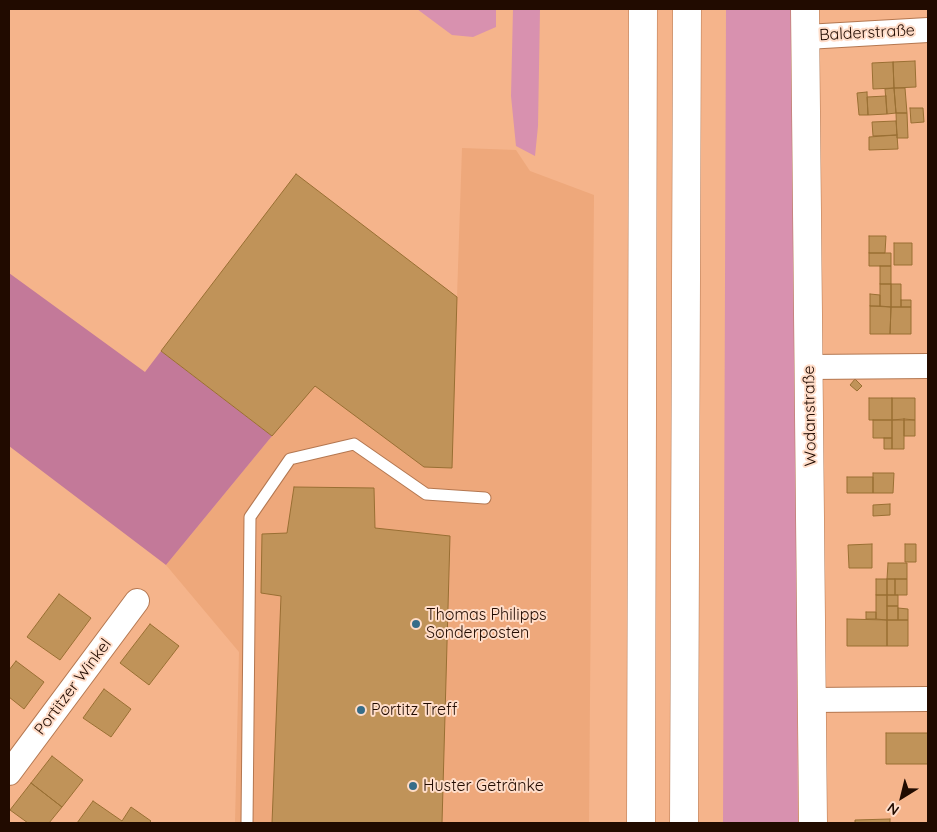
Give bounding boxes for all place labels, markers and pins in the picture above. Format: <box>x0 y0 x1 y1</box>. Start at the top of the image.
place label: Thomas Philipps Sonderposten <box>426 605 547 643</box>
marker: Thomas Philipps Sonderposten <box>410 618 422 630</box>
place label: Portitz Treff <box>371 700 458 720</box>
marker: Portitz Treff <box>355 704 367 716</box>
place label: Huster Getränke <box>423 776 544 796</box>
marker: Huster Getränke <box>407 780 419 792</box>

